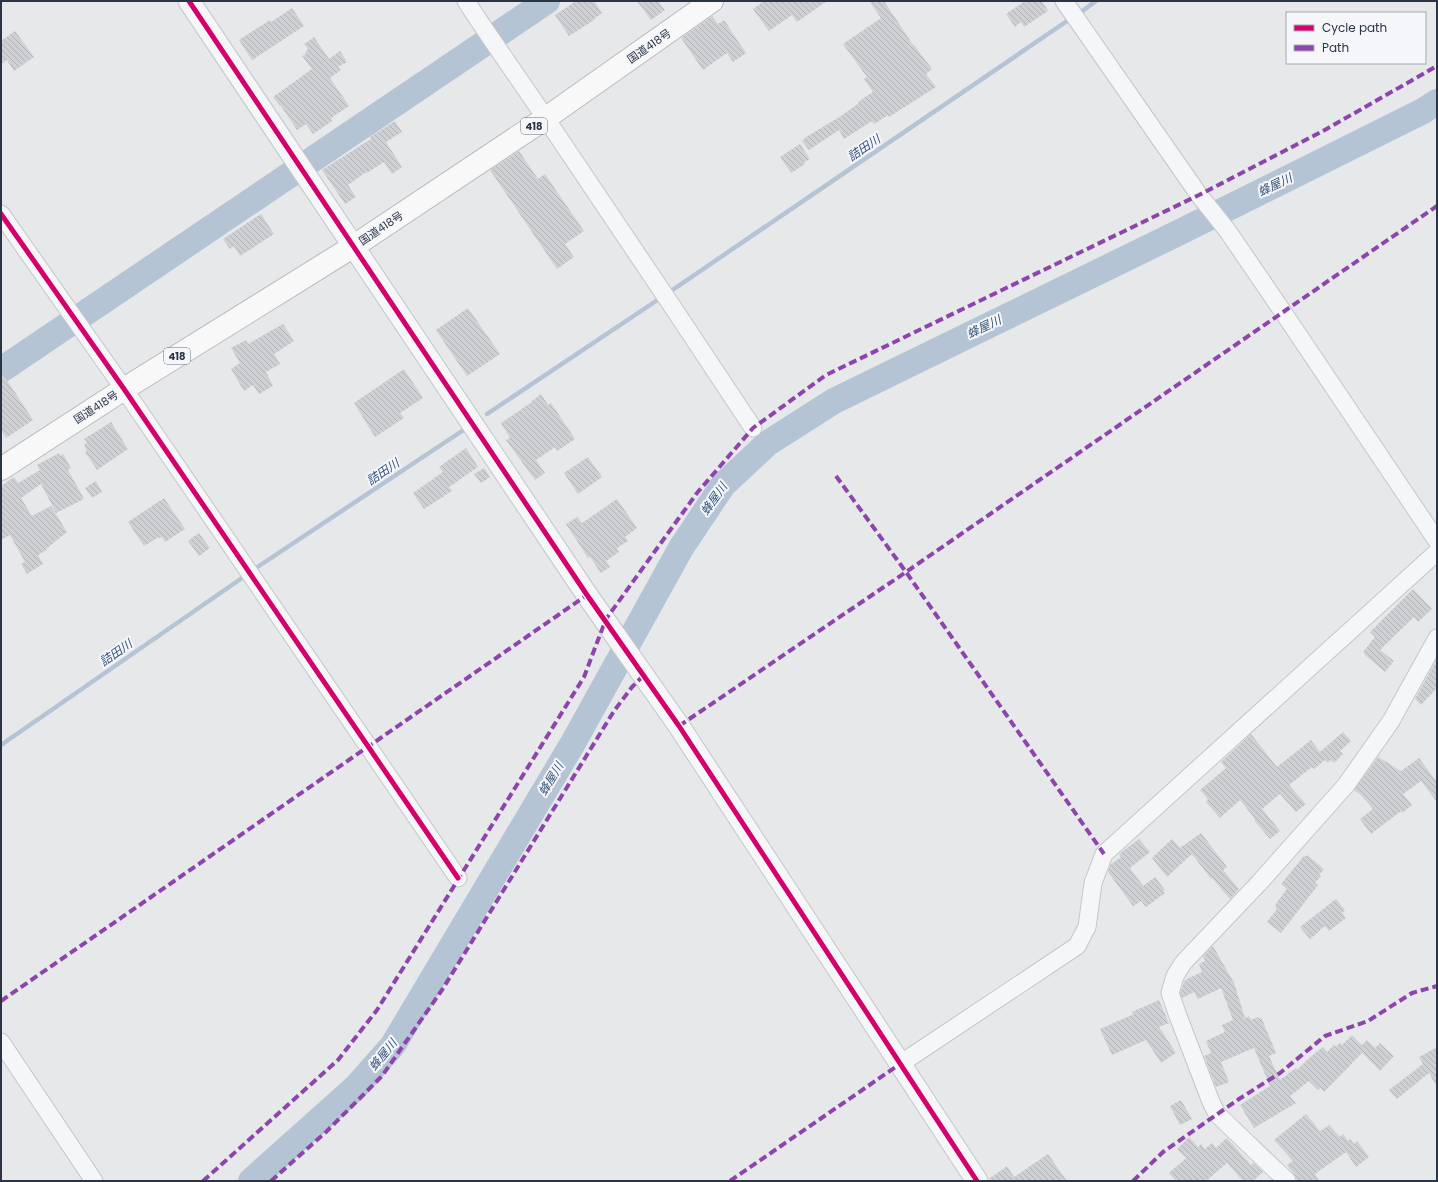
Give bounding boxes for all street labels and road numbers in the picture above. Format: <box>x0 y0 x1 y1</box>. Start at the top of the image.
street label: 国道418号 <box>624 25 674 67</box>
road number: 418 <box>521 118 547 134</box>
street label: 国道418号 <box>356 207 406 249</box>
road number: 418 <box>164 348 190 364</box>
street label: 国道418号 <box>71 387 121 427</box>

